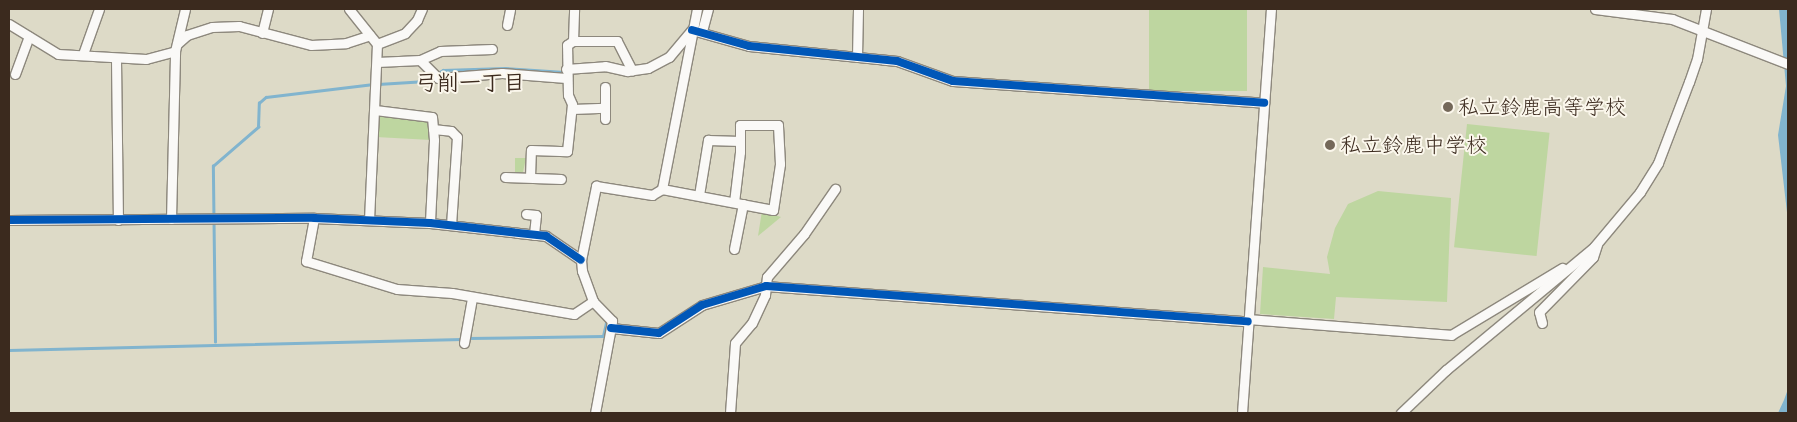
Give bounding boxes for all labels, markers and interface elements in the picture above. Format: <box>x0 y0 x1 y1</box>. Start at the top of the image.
district label: 弓削一丁目 <box>415 71 525 97</box>
place label: 私立鈴鹿高等学校 <box>1458 94 1626 120</box>
marker: 私立鈴鹿高等学校 <box>1442 101 1454 113</box>
place label: 私立鈴鹿中学校 <box>1340 132 1487 158</box>
marker: 私立鈴鹿中学校 <box>1324 139 1336 151</box>

